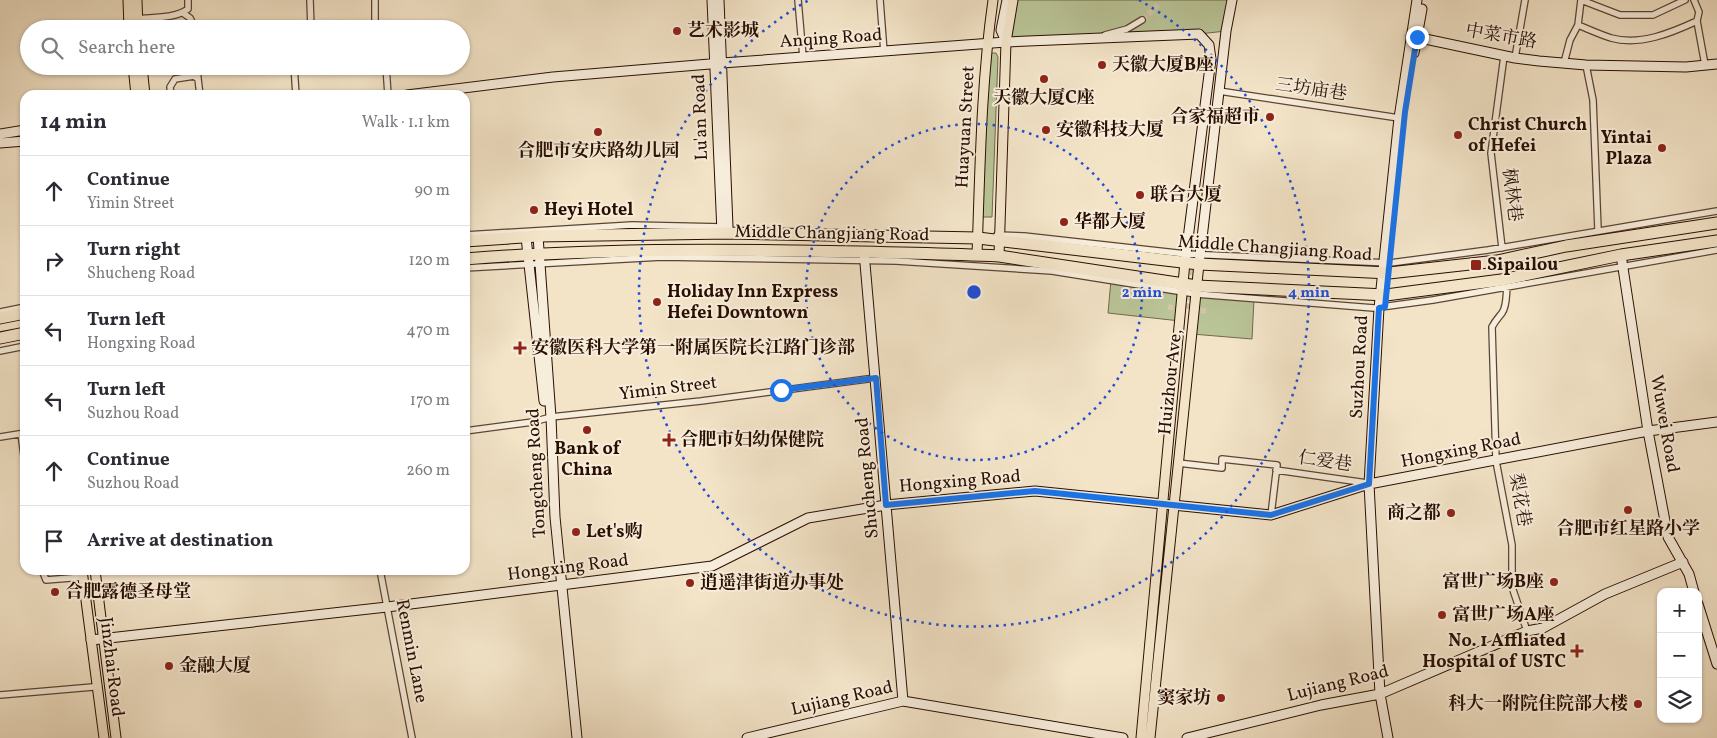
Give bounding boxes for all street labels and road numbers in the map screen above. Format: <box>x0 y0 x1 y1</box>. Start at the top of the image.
street label: 中菜市路 <box>1463 18 1539 56</box>
street label: Anqing Road <box>779 23 883 55</box>
street label: Huayuan Street <box>950 65 982 189</box>
street label: Lu'an Road <box>687 73 715 161</box>
street label: 三坊庙巷 <box>1274 73 1348 107</box>
street label: 枫林巷 <box>1495 167 1527 223</box>
street label: Middle Changjiang Road <box>734 220 930 248</box>
street label: Middle Changjiang Road <box>1177 230 1373 268</box>
street label: Suzhou Road <box>1345 315 1375 419</box>
street label: Huizhou Ave, <box>1153 328 1189 436</box>
street label: Yimin Street <box>618 371 718 407</box>
street label: Wuwei Road <box>1643 373 1685 475</box>
street label: Tongcheng Road <box>521 408 553 538</box>
street label: Shucheng Road <box>850 416 886 540</box>
street label: Hongxing Road <box>1399 427 1523 475</box>
street label: 仁爱巷 <box>1297 446 1353 478</box>
street label: Hongxing Road <box>898 464 1022 500</box>
street label: 梨花巷 <box>1502 471 1536 529</box>
street label: Hongxing Road <box>506 548 630 588</box>
street label: Renmin Lane <box>389 597 433 705</box>
street label: Jinzhai Road <box>92 616 130 718</box>
street label: Lujiang Road <box>1285 659 1391 709</box>
street label: Lujiang Road <box>789 675 895 723</box>

